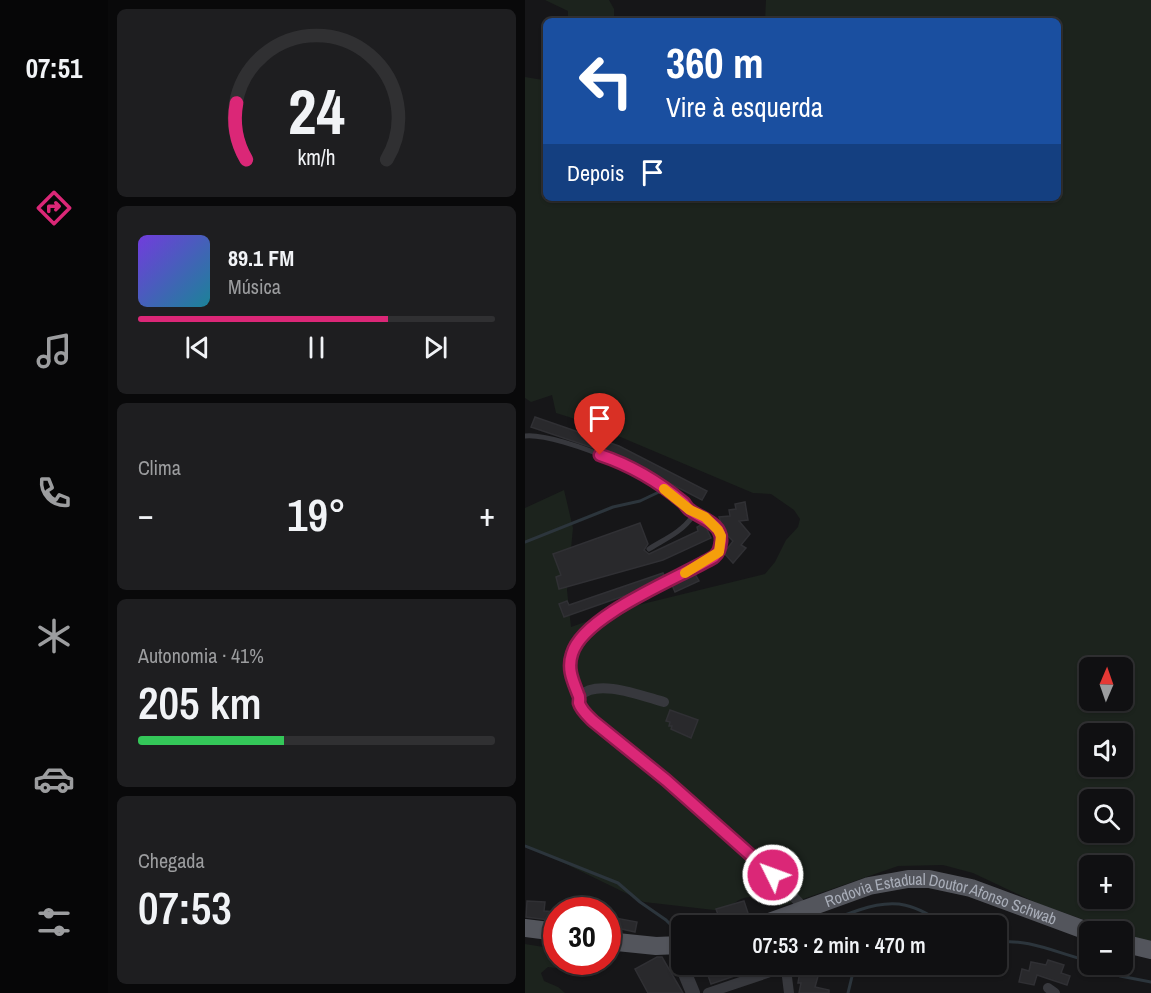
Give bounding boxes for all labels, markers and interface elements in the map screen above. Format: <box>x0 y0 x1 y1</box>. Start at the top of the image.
text: 360 m <box>666 35 764 91</box>
icon: left <box>567 42 645 120</box>
text: 07:51 <box>26 50 82 86</box>
text: 24 <box>288 69 345 153</box>
text: Vire à esquerda <box>666 89 823 125</box>
text: km/h <box>297 143 336 172</box>
icon: arrive <box>636 156 669 189</box>
text: Depois <box>567 158 624 188</box>
icon: directions <box>33 187 75 229</box>
text: 89.1 FM <box>228 243 294 273</box>
text: Música <box>228 273 281 300</box>
icon: music <box>33 330 75 372</box>
icon: previous <box>181 331 214 364</box>
icon: pause <box>300 331 333 364</box>
icon: next <box>419 331 452 364</box>
pin <box>574 393 625 455</box>
icon: arrive <box>583 402 616 435</box>
text: Clima <box>138 454 181 481</box>
icon: phone <box>33 472 75 514</box>
text: 19° <box>287 484 346 545</box>
text: − <box>138 492 154 536</box>
text: + <box>479 492 495 536</box>
icon: climate <box>33 615 75 657</box>
text: Autonomia · 41% <box>138 642 264 669</box>
north arrow <box>1079 657 1133 711</box>
map controls <box>1079 657 1133 975</box>
text: 205 km <box>138 672 262 733</box>
button: sound <box>1079 723 1133 777</box>
icon: car <box>33 758 75 800</box>
button: search <box>1079 789 1133 843</box>
position arrow <box>741 843 805 907</box>
text: Chegada <box>138 847 205 874</box>
button: + <box>1079 855 1133 909</box>
street label: Rodovia Estadual Doutor Afonso Schwab <box>822 868 1060 930</box>
text: 07:53 <box>138 877 232 938</box>
speed limit sign: 30 <box>543 897 621 975</box>
icon: filters <box>33 901 75 943</box>
button: − <box>1079 921 1133 975</box>
text: 07:53 · 2 min · 470 m <box>752 930 926 960</box>

